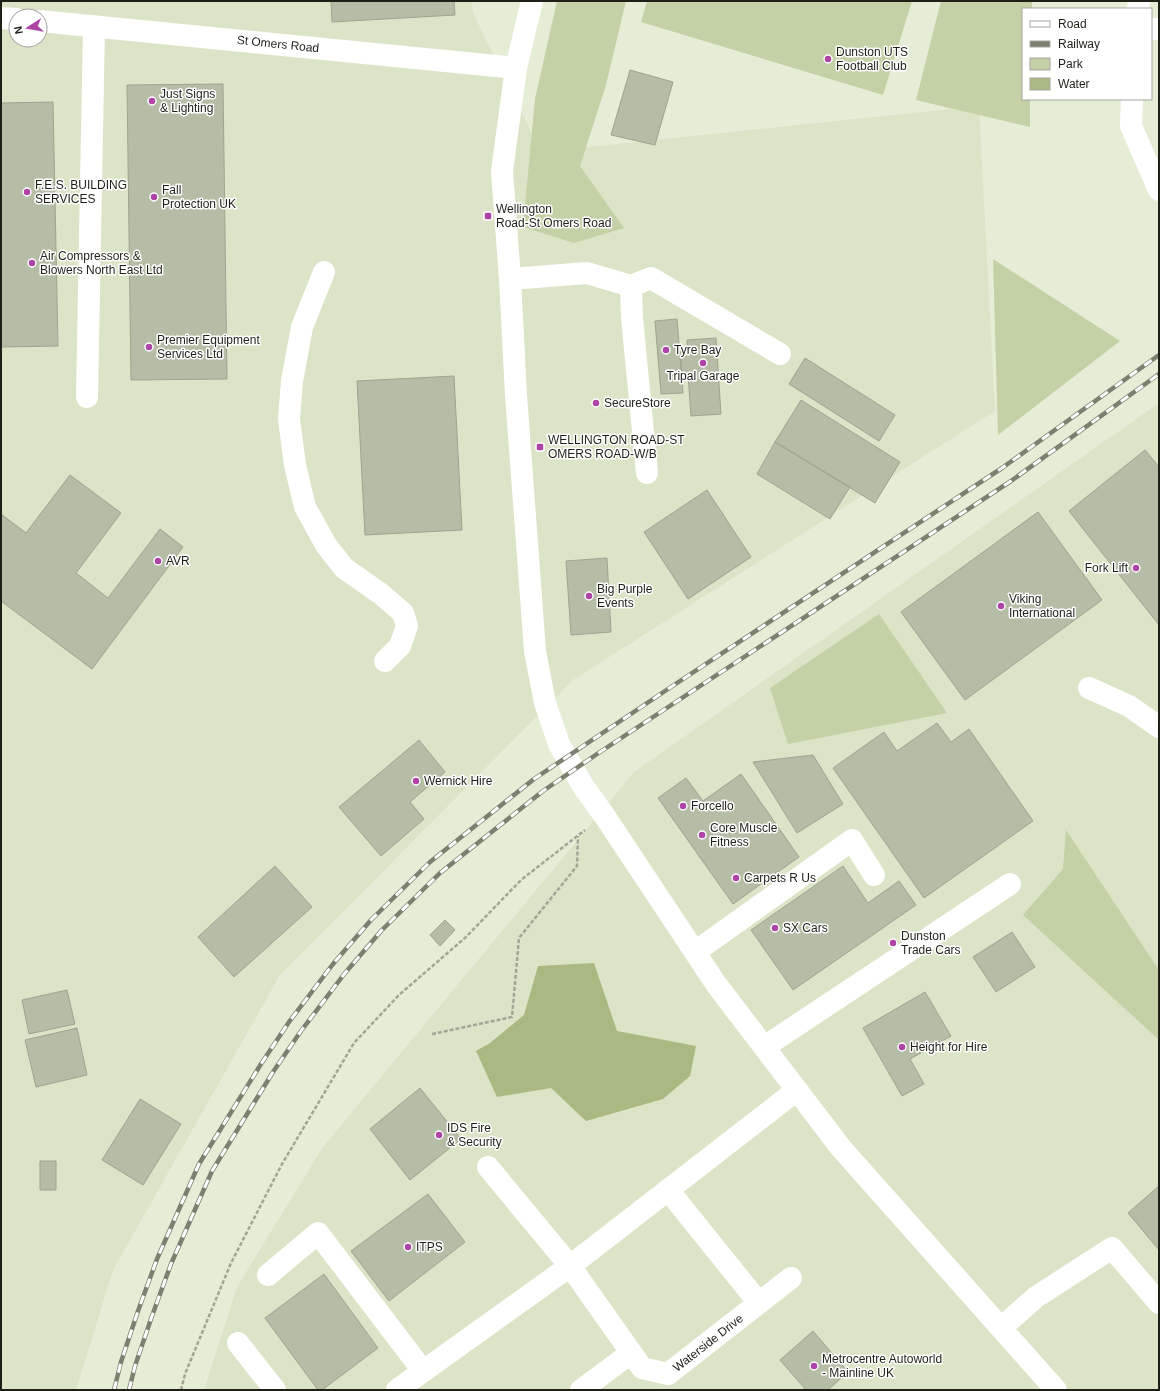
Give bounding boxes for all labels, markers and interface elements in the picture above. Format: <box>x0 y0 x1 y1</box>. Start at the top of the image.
north arrow <box>8 8 48 48</box>
legend <box>1022 8 1152 100</box>
text: Road <box>1058 17 1087 31</box>
text: N <box>12 25 25 35</box>
street label: St Omers Road <box>236 33 320 55</box>
text: Railway <box>1058 37 1100 51</box>
place label: Dunston UTS Football Club <box>836 45 908 73</box>
marker: Dunston UTS Football Club <box>823 54 833 64</box>
text: Park <box>1058 57 1084 71</box>
text: Water <box>1058 77 1090 91</box>
place label: Just Signs & Lighting <box>160 87 215 115</box>
marker: Just Signs & Lighting <box>147 96 157 106</box>
place label: F.E.S. BUILDING SERVICES <box>35 178 127 206</box>
place label: Fall Protection UK <box>162 183 236 211</box>
marker: F.E.S. BUILDING SERVICES <box>22 187 32 197</box>
marker: Fall Protection UK <box>149 192 159 202</box>
place label: Wellington Road-St Omers Road <box>496 202 611 230</box>
marker: Wellington Road-St Omers Road <box>483 211 493 221</box>
place label: Air Compressors & Blowers North East Ltd <box>40 249 163 277</box>
marker: Air Compressors & Blowers North East Ltd <box>27 258 37 268</box>
place label: Premier Equipment Services Ltd <box>157 333 260 361</box>
marker: Premier Equipment Services Ltd <box>144 342 154 352</box>
place label: Tyre Bay <box>674 343 721 357</box>
marker: Tyre Bay <box>661 345 671 355</box>
marker: Tripal Garage <box>698 358 708 368</box>
place label: Tripal Garage <box>667 369 740 383</box>
place label: SecureStore <box>604 396 671 410</box>
marker: SecureStore <box>591 398 601 408</box>
place label: WELLINGTON ROAD-ST OMERS ROAD-W/B <box>548 433 685 461</box>
marker: WELLINGTON ROAD-ST OMERS ROAD-W/B <box>535 442 545 452</box>
place label: AVR <box>166 554 190 568</box>
marker: AVR <box>153 556 163 566</box>
place label: Fork Lift <box>1085 561 1129 575</box>
marker: Fork Lift <box>1131 563 1141 573</box>
place label: Big Purple Events <box>597 582 653 610</box>
marker: Big Purple Events <box>584 591 594 601</box>
place label: Viking International <box>1009 592 1075 620</box>
marker: Viking International <box>996 601 1006 611</box>
place label: Wernick Hire <box>424 774 493 788</box>
marker: Wernick Hire <box>411 776 421 786</box>
place label: Forcello <box>691 799 734 813</box>
marker: Forcello <box>678 801 688 811</box>
place label: Core Muscle Fitness <box>710 821 778 849</box>
marker: Core Muscle Fitness <box>697 830 707 840</box>
place label: Carpets R Us <box>744 871 816 885</box>
marker: Carpets R Us <box>731 873 741 883</box>
place label: SX Cars <box>783 921 828 935</box>
marker: SX Cars <box>770 923 780 933</box>
place label: Dunston Trade Cars <box>901 929 961 957</box>
marker: Dunston Trade Cars <box>888 938 898 948</box>
place label: Height for Hire <box>910 1040 988 1054</box>
marker: Height for Hire <box>897 1042 907 1052</box>
place label: IDS Fire & Security <box>447 1121 502 1149</box>
marker: IDS Fire & Security <box>434 1130 444 1140</box>
place label: ITPS <box>416 1240 443 1254</box>
marker: ITPS <box>403 1242 413 1252</box>
street label: Waterside Drive <box>670 1311 746 1375</box>
place label: Metrocentre Autoworld - Mainline UK <box>822 1352 942 1380</box>
marker: Metrocentre Autoworld - Mainline UK <box>809 1361 819 1371</box>

